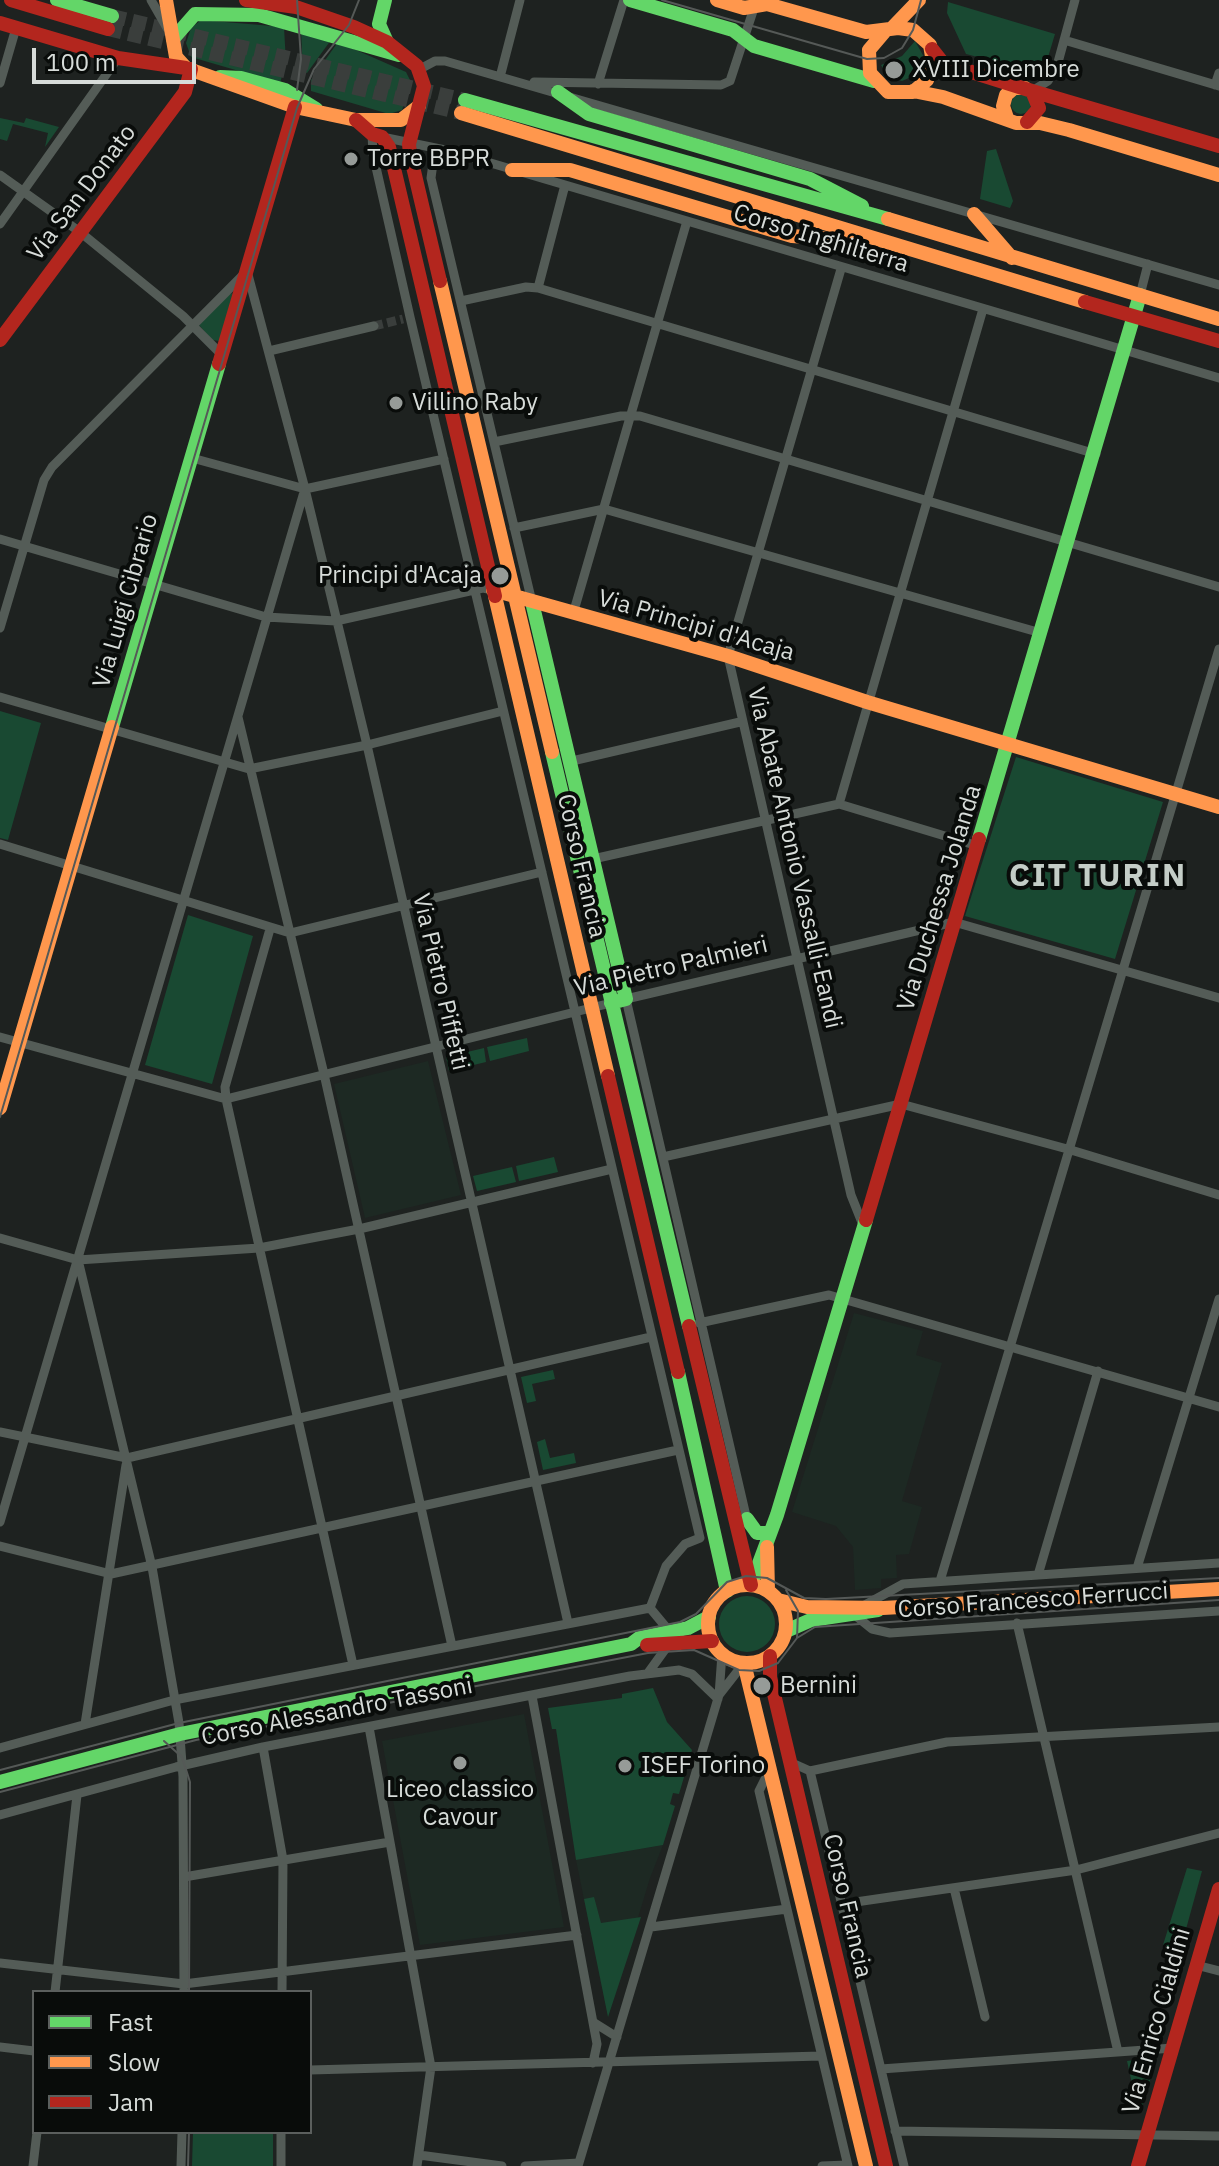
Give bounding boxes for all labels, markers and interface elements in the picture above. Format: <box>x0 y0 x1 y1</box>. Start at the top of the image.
scale bar <box>36 32 200 82</box>
text: 100 m <box>46 46 116 78</box>
place label: XVIII Dicembre <box>912 56 1080 84</box>
marker: XVIII Dicembre <box>883 59 905 81</box>
street label: Via San Donato <box>21 119 143 267</box>
place label: Torre BBPR <box>367 145 490 173</box>
marker: Torre BBPR <box>342 150 360 168</box>
street label: Corso Inghilterra <box>730 199 912 279</box>
place label: Villino Raby <box>412 389 538 417</box>
marker: Villino Raby <box>387 394 405 412</box>
street label: Via Luigi Cibrario <box>87 511 165 691</box>
place label: Principi d'Acaja <box>318 562 482 590</box>
marker: Principi d'Acaja <box>489 565 511 587</box>
street label: Via Principi d'Acaja <box>594 584 798 668</box>
street label: Via Abate Antonio Vassalli-Eandi <box>741 684 847 1032</box>
street label: Via Duchessa Jolanda <box>892 782 988 1014</box>
street label: Corso Francia <box>550 791 612 941</box>
district label: CIT TURIN <box>1009 858 1187 896</box>
street label: Via Pietro Piffetti <box>406 891 474 1073</box>
street label: Via Pietro Palmieri <box>571 931 771 1003</box>
street label: Corso Francesco Ferrucci <box>897 1577 1169 1625</box>
street label: Corso Alessandro Tassoni <box>199 1672 475 1752</box>
place label: Bernini <box>780 1672 857 1700</box>
marker: Bernini <box>751 1675 773 1697</box>
place label: ISEF Torino <box>641 1752 765 1780</box>
marker: Liceo classico Cavour <box>451 1754 469 1772</box>
marker: ISEF Torino <box>616 1757 634 1775</box>
place label: Liceo classico Cavour <box>386 1776 534 1832</box>
street label: Corso Francia <box>816 1831 878 1981</box>
street label: Via Enrico Cialdini <box>1117 1925 1197 2117</box>
legend <box>32 1990 312 2134</box>
text: Fast <box>108 2006 153 2038</box>
text: Slow <box>108 2046 160 2078</box>
text: Jam <box>108 2086 154 2118</box>

